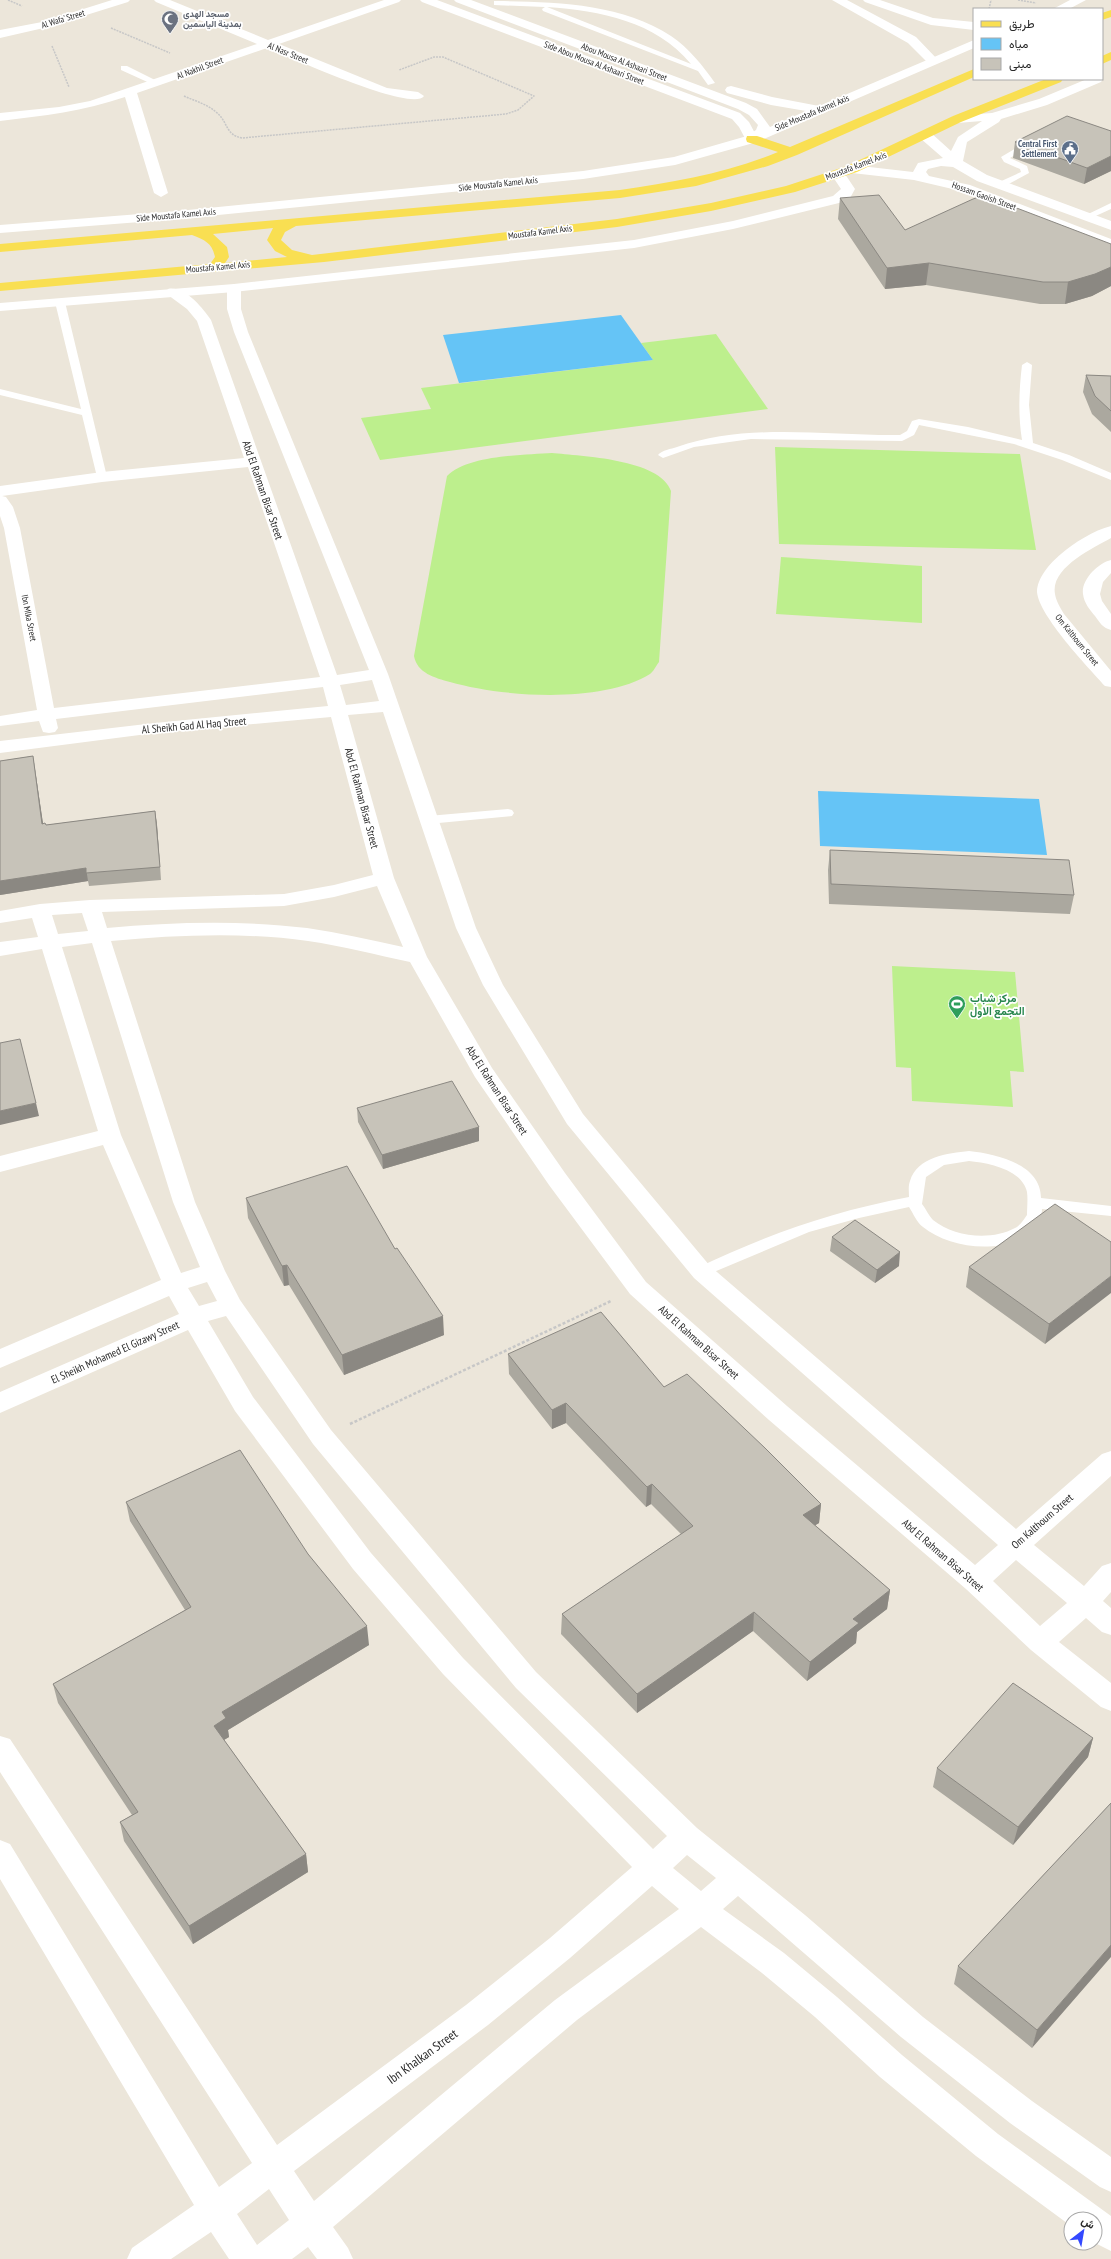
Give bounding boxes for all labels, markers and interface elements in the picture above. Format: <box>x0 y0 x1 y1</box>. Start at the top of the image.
street label: Al Wafa' Street <box>40 7 86 30</box>
place label: مسجد الهدى بمدينة الياسمين <box>183 8 242 30</box>
legend <box>973 8 1103 80</box>
mosque icon: مسجد الهدى بمدينة الياسمين <box>160 9 180 34</box>
text: طريق <box>1009 16 1035 32</box>
text: مياه <box>1009 36 1028 51</box>
street label: Side Abou Mousa Al Ashaari Street <box>543 38 646 87</box>
street label: Al Nasr Street <box>266 39 311 66</box>
street label: Abou Mousa Al Ashaari Street <box>580 40 669 83</box>
street label: Al Nakhil Street <box>175 54 225 81</box>
text: مبنى <box>1009 56 1031 72</box>
street label: Side Moustafa Kamel Axis <box>773 92 851 133</box>
place label: Central First Settlement <box>1018 138 1057 159</box>
public building icon: Central First Settlement <box>1060 139 1080 164</box>
street label: Moustafa Kamel Axis <box>824 149 888 182</box>
street label: Side Moustafa Kamel Axis <box>458 174 538 193</box>
street label: Hossam Gaoish Street <box>951 179 1018 212</box>
street label: Side Moustafa Kamel Axis <box>136 206 216 223</box>
street label: Moustafa Kamel Axis <box>507 222 573 241</box>
street label: Moustafa Kamel Axis <box>185 258 251 275</box>
street label: Abd El Rahman Bisar Street <box>239 439 287 541</box>
street label: Ibn Mlka Street <box>20 594 40 643</box>
street label: Om Kalthoum Street <box>1053 612 1102 668</box>
street label: Al Sheikh Gad Al Haq Street <box>141 713 247 737</box>
street label: Abd El Rahman Bisar Street <box>342 746 382 850</box>
place label: مركز شباب التجمع الاول <box>970 991 1025 1019</box>
sports icon: مركز شباب التجمع الاول <box>947 994 967 1019</box>
street label: Abd El Rahman Bisar Street <box>463 1043 531 1137</box>
street label: Abd El Rahman Bisar Street <box>656 1302 742 1382</box>
street label: El Sheikh Mohamed El Gizawy Street <box>49 1317 181 1387</box>
street label: Om Kalthoum Street <box>1008 1490 1076 1552</box>
street label: Abd El Rahman Bisar Street <box>899 1516 987 1594</box>
street label: Ibn Khalkan Street <box>384 2025 461 2088</box>
north arrow <box>1063 2211 1103 2251</box>
text: ش <box>1079 2213 1097 2232</box>

